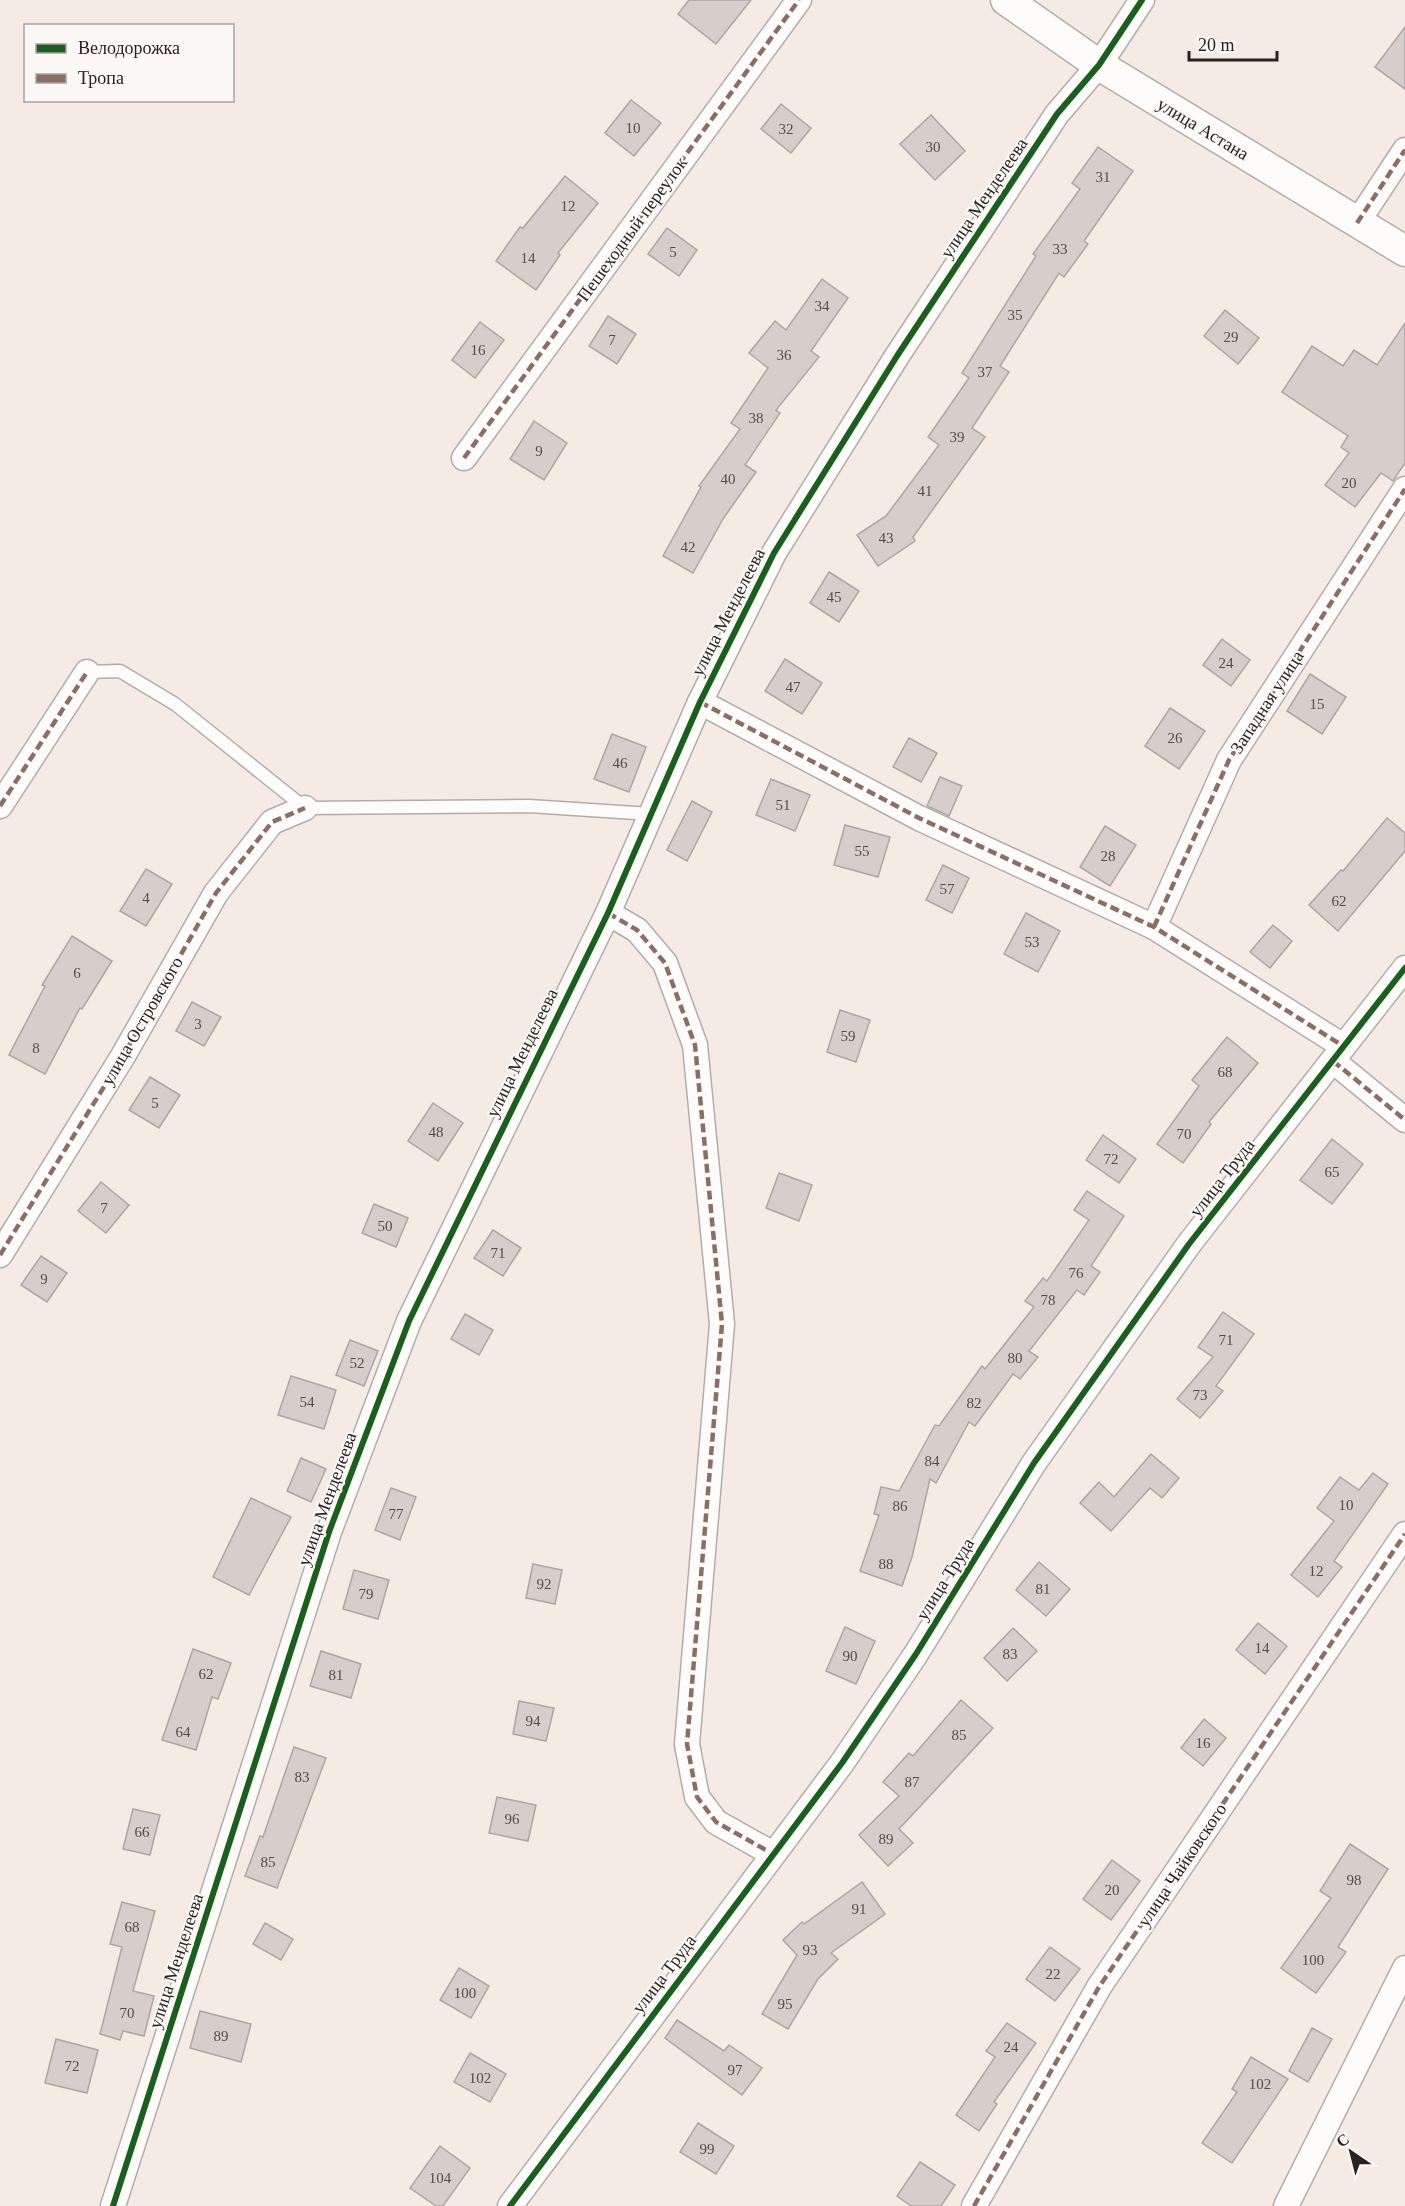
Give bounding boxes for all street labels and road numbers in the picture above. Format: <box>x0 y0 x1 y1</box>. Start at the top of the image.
street label: улица Астана <box>1154 94 1252 164</box>
street label: улица Менделеева <box>936 134 1032 262</box>
street label: Пешеходный переулок <box>573 153 691 305</box>
street label: улица Менделеева <box>687 545 769 679</box>
street label: Западная улица <box>1226 647 1308 757</box>
street label: улица Островского <box>97 953 187 1089</box>
street label: улица Менделеева <box>482 985 562 1121</box>
street label: улица Труда <box>1185 1135 1259 1221</box>
street label: улица Менделеева <box>294 1429 360 1569</box>
street label: улица Труда <box>912 1534 978 1624</box>
street label: улица Чайковского <box>1133 1800 1231 1930</box>
street label: улица Менделеева <box>145 1891 207 2031</box>
street label: улица Труда <box>628 1931 700 2017</box>

